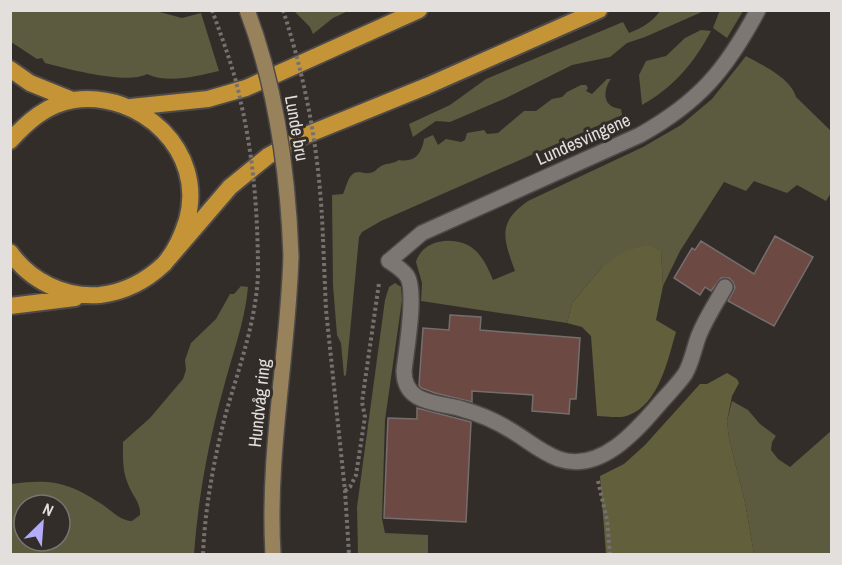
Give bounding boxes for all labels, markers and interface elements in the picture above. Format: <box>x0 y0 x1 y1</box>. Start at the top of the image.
street label: Lunde bru <box>279 93 315 163</box>
street label: Lundesvingene <box>532 107 634 171</box>
street label: Hundvåg ring <box>242 357 276 448</box>
north arrow <box>12 493 72 553</box>
text: N <box>39 497 57 521</box>

